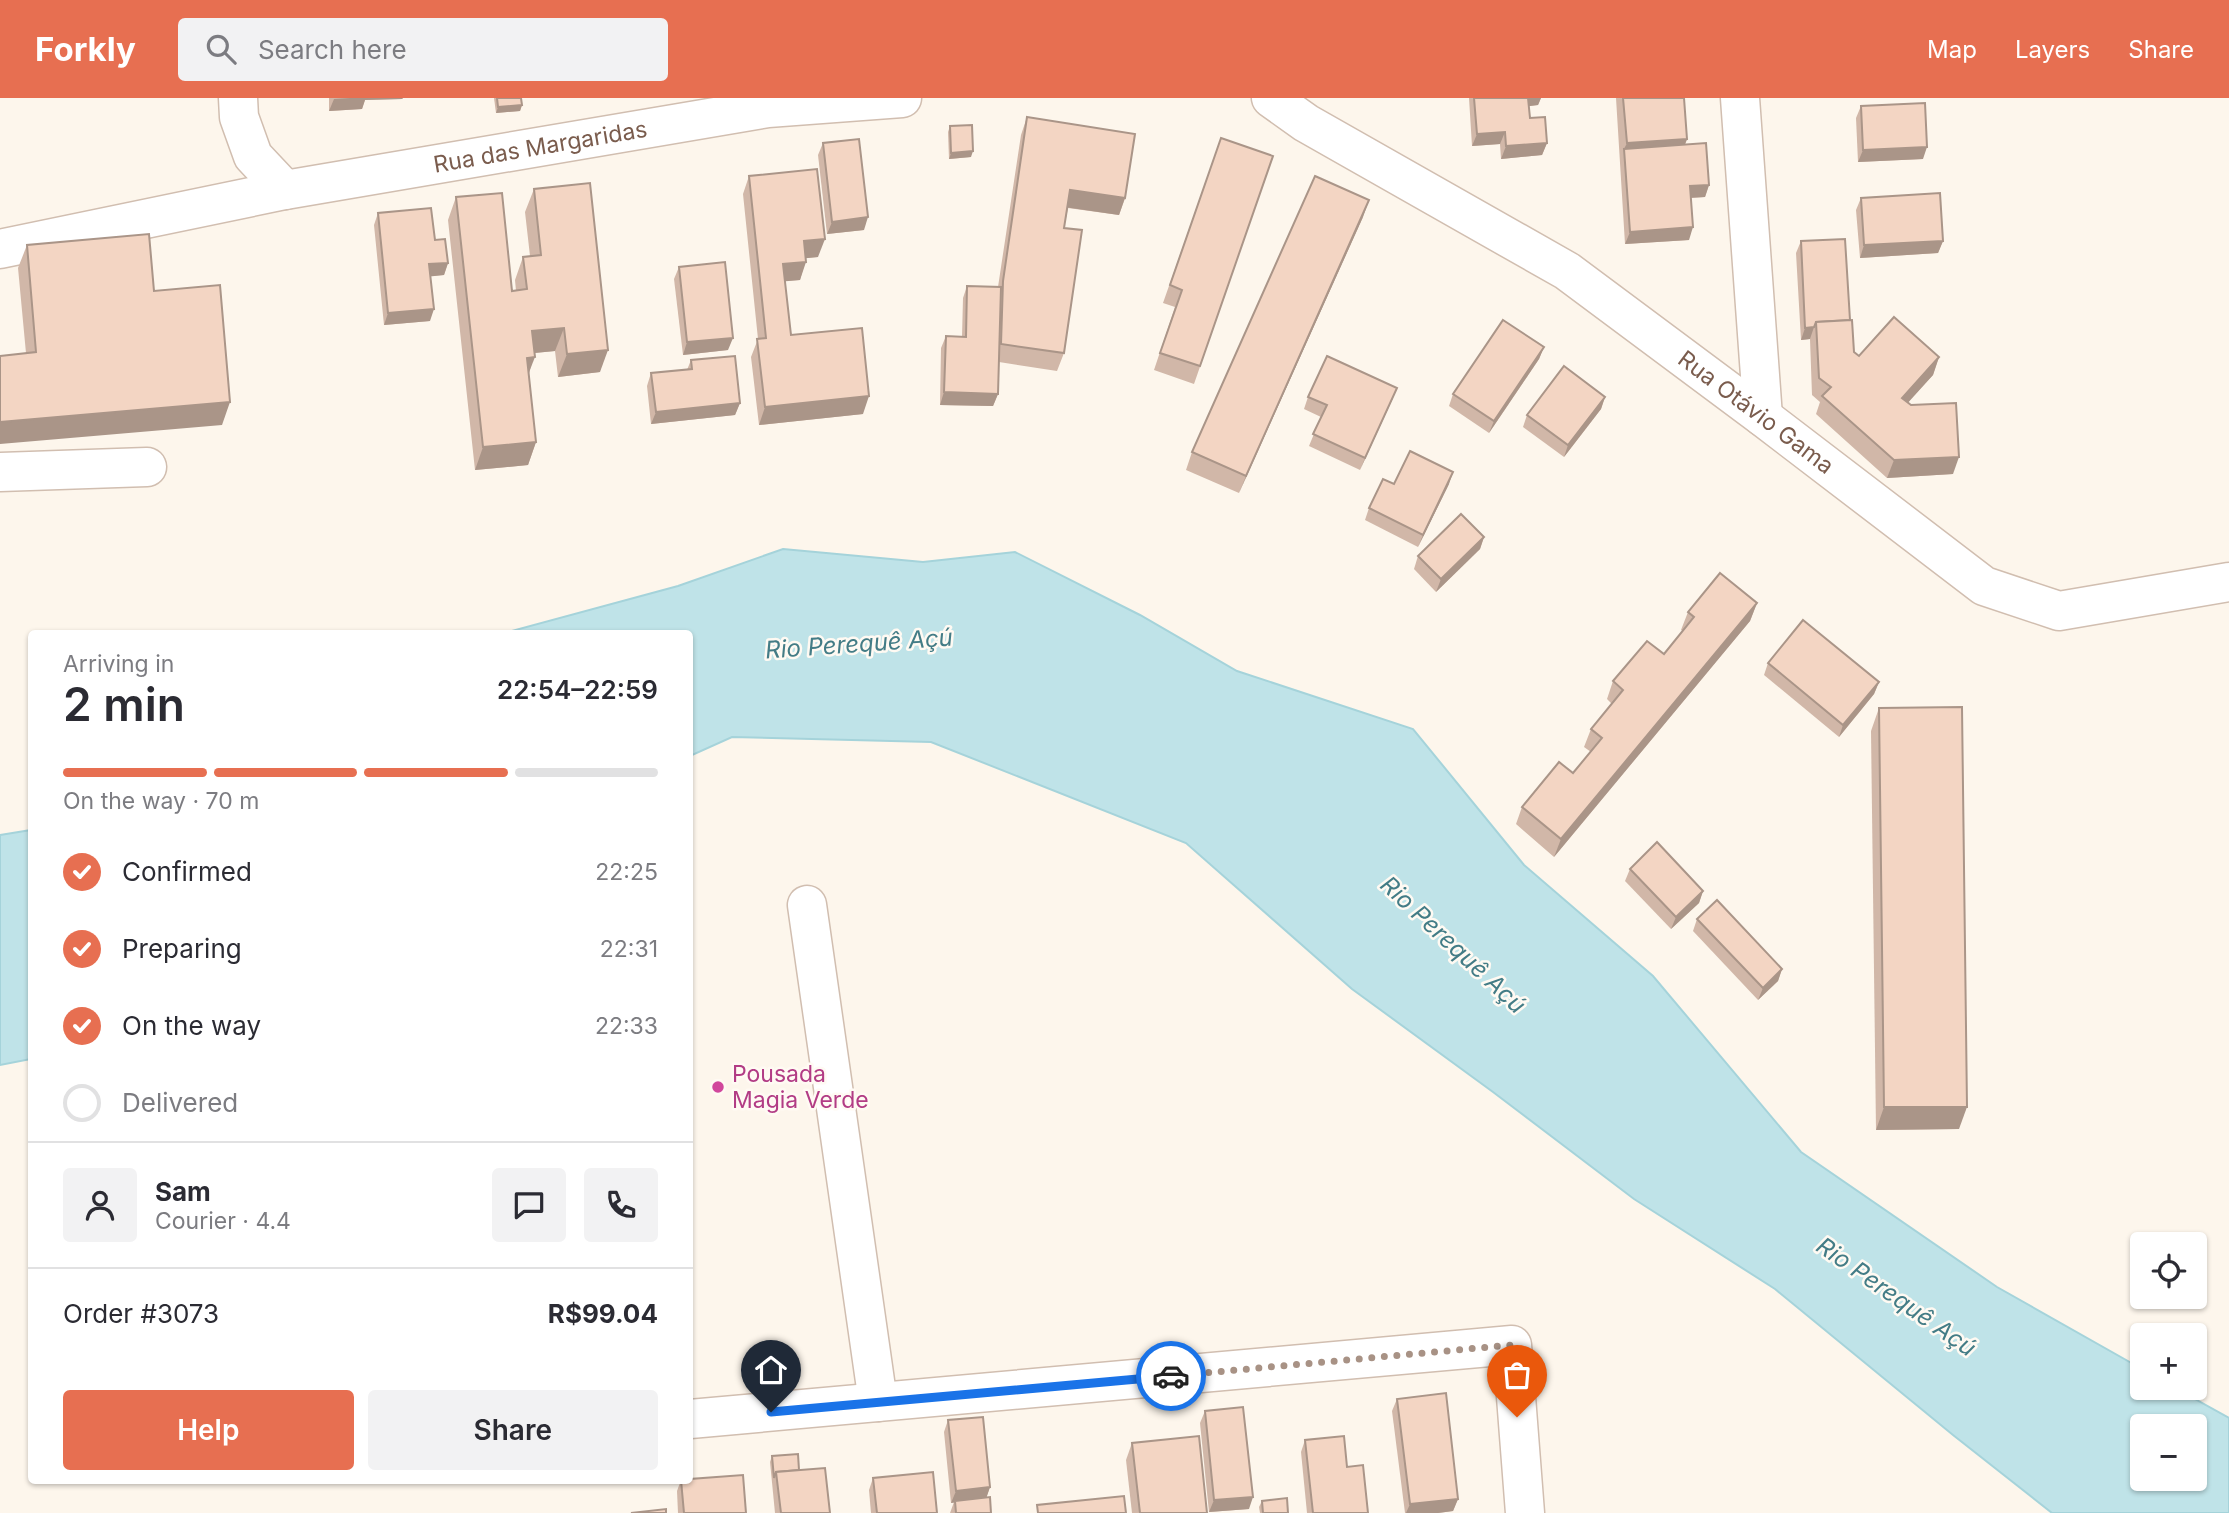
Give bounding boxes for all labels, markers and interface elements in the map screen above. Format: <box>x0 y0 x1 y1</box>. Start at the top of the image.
search box <box>178 18 668 81</box>
text: Forkly <box>35 29 136 69</box>
icon: search <box>202 30 240 68</box>
text: Search here <box>258 34 407 65</box>
text: Map <box>1927 35 1977 64</box>
text: Layers <box>2015 35 2090 64</box>
text: Share <box>2128 35 2194 64</box>
street label: Rua das Margaridas <box>431 115 649 179</box>
street label: Rua Otávio Gama <box>1673 345 1839 480</box>
water label: Rio Perequê Açú <box>764 622 954 665</box>
text: Arriving in <box>63 650 174 678</box>
text: 22:54–22:59 <box>497 674 658 705</box>
text: 2 min <box>63 676 185 732</box>
text: On the way · 70 m <box>63 787 259 815</box>
icon: check <box>63 853 101 891</box>
text: Confirmed <box>122 856 252 887</box>
text: 22:25 <box>595 858 658 886</box>
water label: Rio Perequê Açú <box>1375 870 1532 1019</box>
icon: check <box>63 930 101 968</box>
text: Preparing <box>122 933 242 964</box>
text: 22:31 <box>600 935 658 963</box>
icon: check <box>63 1007 101 1045</box>
text: On the way <box>122 1010 261 1041</box>
text: 22:33 <box>595 1012 658 1040</box>
place label: Pousada Magia Verde <box>732 1060 869 1114</box>
marker: Pousada Magia Verde <box>710 1079 726 1095</box>
text: Delivered <box>122 1087 238 1118</box>
button: person <box>63 1168 137 1242</box>
button: chat <box>492 1168 566 1242</box>
button: phone <box>584 1168 658 1242</box>
text: Sam <box>155 1176 211 1207</box>
text: Courier · 4.4 <box>155 1207 291 1235</box>
water label: Rio Perequê Açú <box>1811 1231 1982 1362</box>
map controls <box>2130 1232 2207 1491</box>
button: locate <box>2130 1232 2207 1309</box>
text: Order #3073 <box>63 1298 219 1329</box>
text: R$99.04 <box>548 1298 658 1329</box>
button: + <box>2130 1323 2207 1400</box>
pin <box>741 1340 801 1412</box>
courier <box>1136 1341 1206 1411</box>
pin <box>1487 1345 1547 1417</box>
icon: home <box>752 1351 790 1389</box>
icon: bag <box>1498 1356 1536 1394</box>
icon: car <box>1152 1357 1190 1395</box>
button: Help <box>63 1390 354 1470</box>
button: Share <box>368 1390 658 1470</box>
button: − <box>2130 1414 2207 1491</box>

